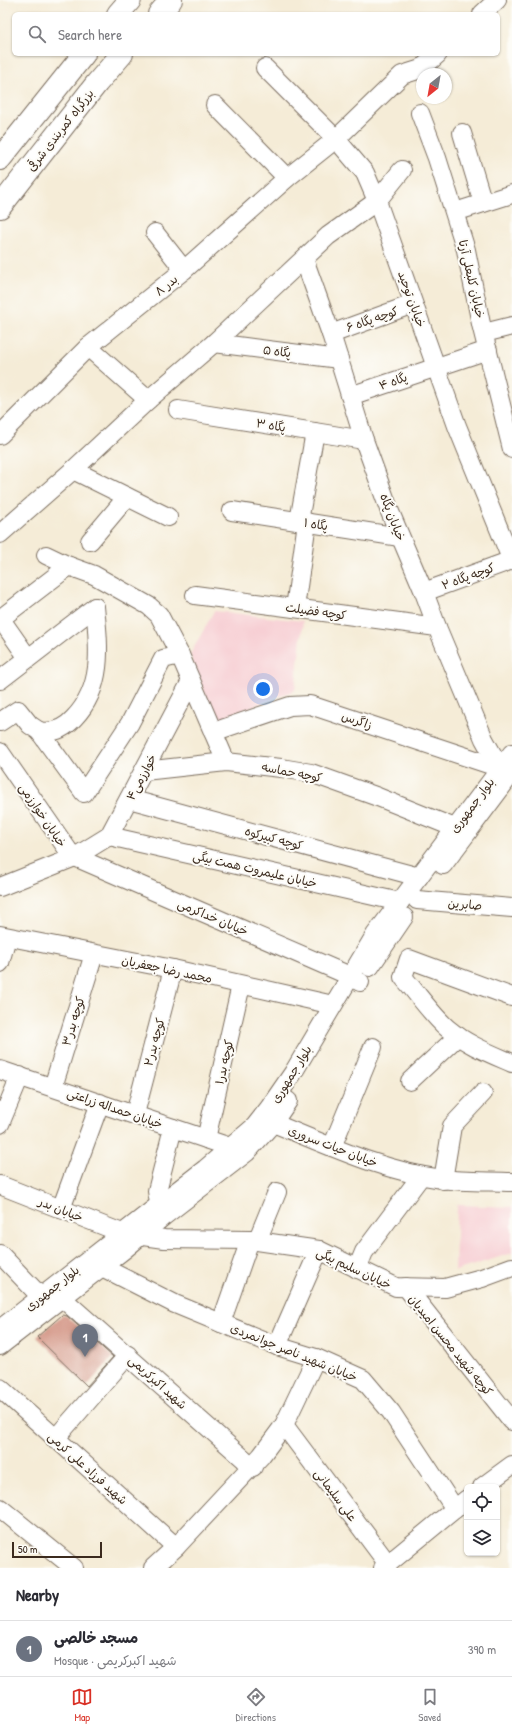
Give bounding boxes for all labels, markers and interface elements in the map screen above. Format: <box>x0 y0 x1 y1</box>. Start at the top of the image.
search box <box>12 12 500 56</box>
icon: search <box>26 23 48 45</box>
text: Search here <box>58 24 122 45</box>
north arrow <box>416 68 452 104</box>
street label: بزرگراه کمربندی شرقی <box>23 85 97 175</box>
street label: خیابان کلبعلی آرتا <box>455 238 489 320</box>
street label: خیابان توحید <box>394 268 430 330</box>
street label: بدر ۸ <box>151 270 181 300</box>
street label: کوچه پگاه ۶ <box>344 302 400 336</box>
street label: پگاه ۵ <box>262 341 292 361</box>
street label: پگاه ۴ <box>377 368 409 394</box>
street label: پگاه ۳ <box>255 414 287 436</box>
street label: خیابان پگاه <box>376 491 410 543</box>
street label: پگاه ۱ <box>303 514 329 534</box>
street label: کوچه پگاه ۲ <box>439 559 497 593</box>
street label: کوچه فضیلت <box>284 598 348 624</box>
your location <box>253 679 273 699</box>
street label: زاگرس <box>339 707 375 733</box>
street label: خوارزمی۴ <box>122 751 160 803</box>
street label: کوچه حماسه <box>260 758 324 786</box>
street label: بلوار جمهوری <box>446 774 498 836</box>
street label: خیابان خوارزمی <box>15 780 71 850</box>
street label: کوچه کبیرکوه <box>243 822 305 854</box>
street label: خیابان علیمروت همت بیگی <box>191 846 319 892</box>
street label: خیابان خداکرمی <box>175 894 251 940</box>
street label: صابرین <box>447 894 483 914</box>
street label: محمد رضا جعفریان <box>120 951 214 987</box>
street label: کوچه بدر۳ <box>57 994 89 1048</box>
street label: کوچه بدر۲ <box>139 1016 169 1068</box>
street label: کوچه بدر۱ <box>211 1038 237 1086</box>
street label: بلوار جمهوری <box>267 1042 315 1106</box>
street label: خیابان حمداله زراعتی <box>65 1084 165 1132</box>
street label: خیابان حیات سروری <box>286 1121 380 1171</box>
street label: خیابان بدر <box>35 1192 86 1226</box>
street label: خیابان سلیم بیگی <box>313 1243 394 1294</box>
street label: بلوار جمهوری <box>21 1261 83 1315</box>
street label: کوچه شهید محسن امیدیان <box>405 1291 497 1399</box>
street label: خیابان شهید ناصر جوانمردی <box>228 1319 360 1385</box>
pin: 1 <box>72 1324 98 1357</box>
street label: شهید اکبرکریمی <box>125 1351 191 1413</box>
street label: شهید فرزاد علی کرمی <box>45 1428 131 1508</box>
street label: علی سلیمانی <box>311 1465 361 1525</box>
map controls <box>464 1484 500 1556</box>
button: locate <box>464 1484 500 1520</box>
button: layers <box>464 1520 500 1556</box>
scale bar <box>12 1540 102 1559</box>
text: 50 m <box>18 1542 38 1556</box>
text: Nearby <box>16 1583 59 1606</box>
text: مسجد خالصی <box>54 1627 138 1648</box>
text: 1 <box>27 1640 31 1658</box>
text: 390 m <box>468 1640 496 1658</box>
text: Mosque · شهید اکبرکریمی <box>54 1651 176 1669</box>
tab: Map <box>71 1686 93 1724</box>
tab: Directions <box>236 1686 276 1724</box>
tab: Saved <box>418 1686 441 1724</box>

